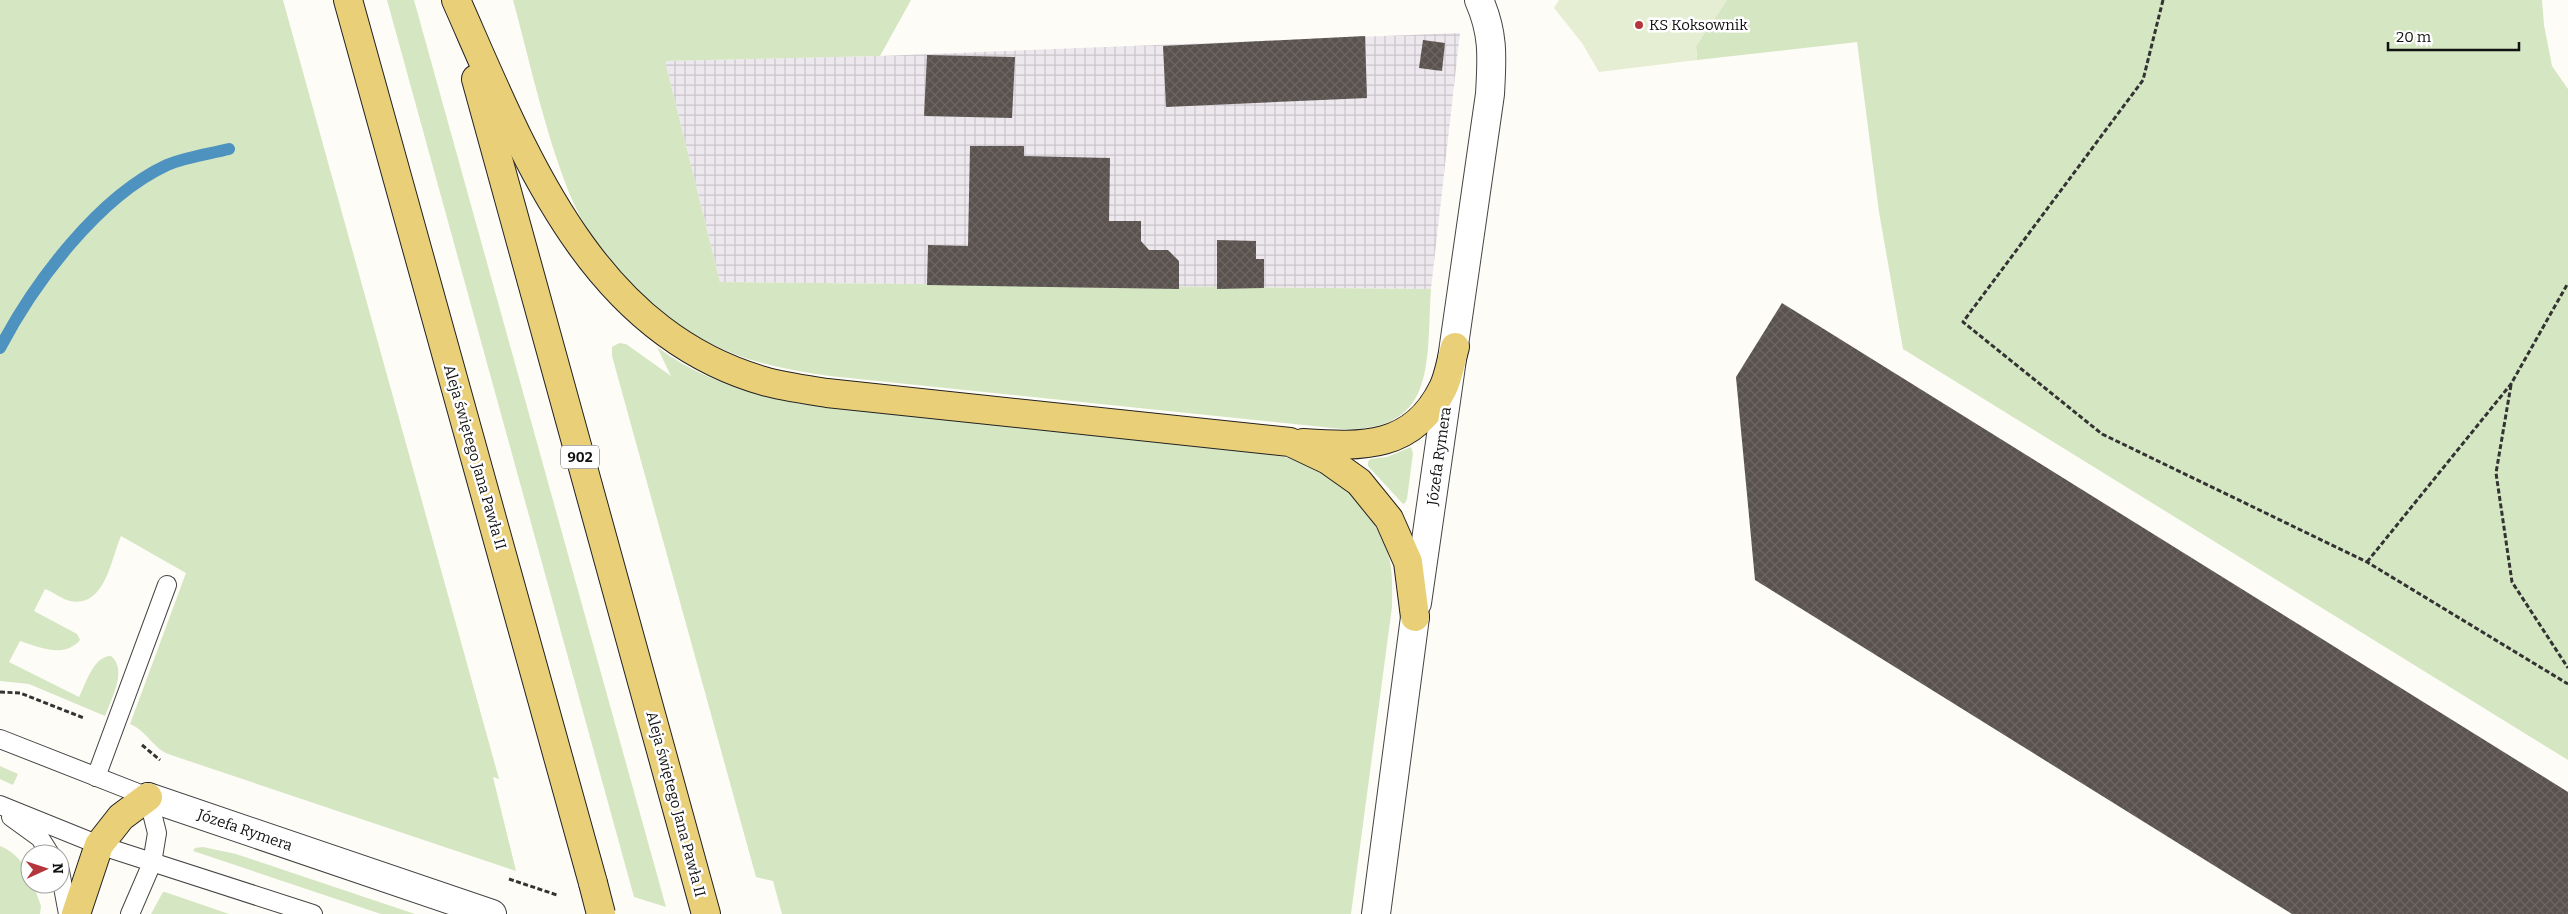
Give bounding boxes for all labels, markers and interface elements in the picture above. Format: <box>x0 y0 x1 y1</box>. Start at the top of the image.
place label: KS Koksownik <box>1649 16 1748 34</box>
marker: KS Koksownik <box>1633 19 1645 31</box>
scale bar <box>2388 20 2519 52</box>
text: 20 m <box>2396 28 2432 46</box>
street label: Aleja świętego Jana Pawła II <box>440 362 510 552</box>
street label: Józefa Rymera <box>1423 406 1455 507</box>
road number: 902 <box>561 446 599 468</box>
street label: Aleja świętego Jana Pawła II <box>643 709 709 899</box>
street label: Józefa Rymera <box>194 805 295 855</box>
north arrow <box>20 844 70 894</box>
text: N <box>49 863 66 874</box>

